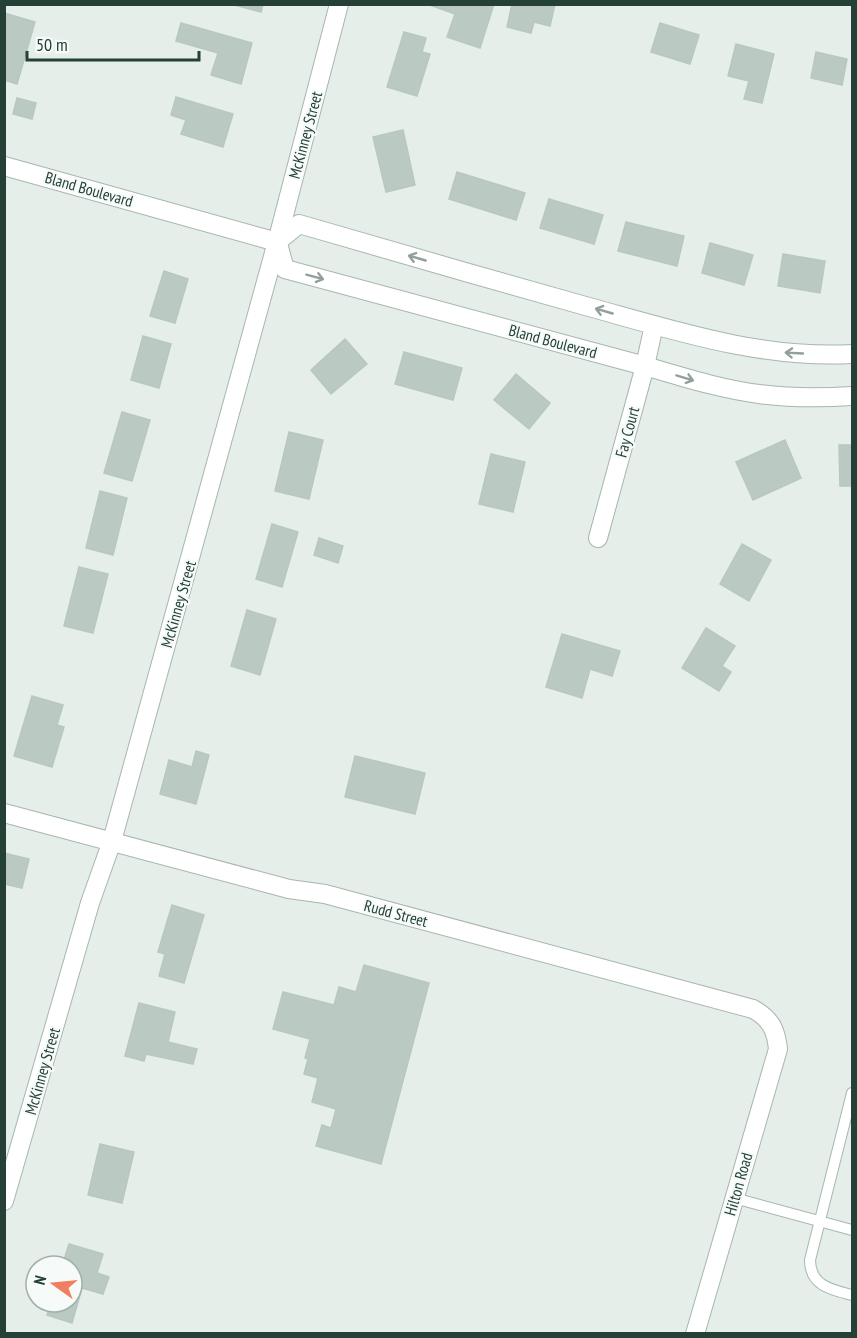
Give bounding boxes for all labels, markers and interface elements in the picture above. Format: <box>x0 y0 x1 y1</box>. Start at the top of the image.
scale bar <box>27 24 200 62</box>
text: 50 m <box>36 33 68 56</box>
street label: McKinney Street <box>284 89 326 181</box>
street label: Bland Boulevard <box>43 167 135 211</box>
one-way arrow <box>407 252 426 263</box>
one-way arrow <box>305 271 324 283</box>
one-way arrow <box>595 305 614 317</box>
street label: Bland Boulevard <box>507 320 599 362</box>
one-way arrow <box>785 347 805 358</box>
one-way arrow <box>675 373 694 384</box>
street label: Fay Court <box>611 404 644 460</box>
street label: McKinney Street <box>156 558 200 650</box>
street label: Rudd Street <box>362 895 431 931</box>
street label: McKinney Street <box>20 1025 64 1117</box>
street label: Hilton Road <box>719 1150 757 1218</box>
north arrow <box>24 1254 84 1314</box>
text: N <box>29 1273 50 1287</box>

